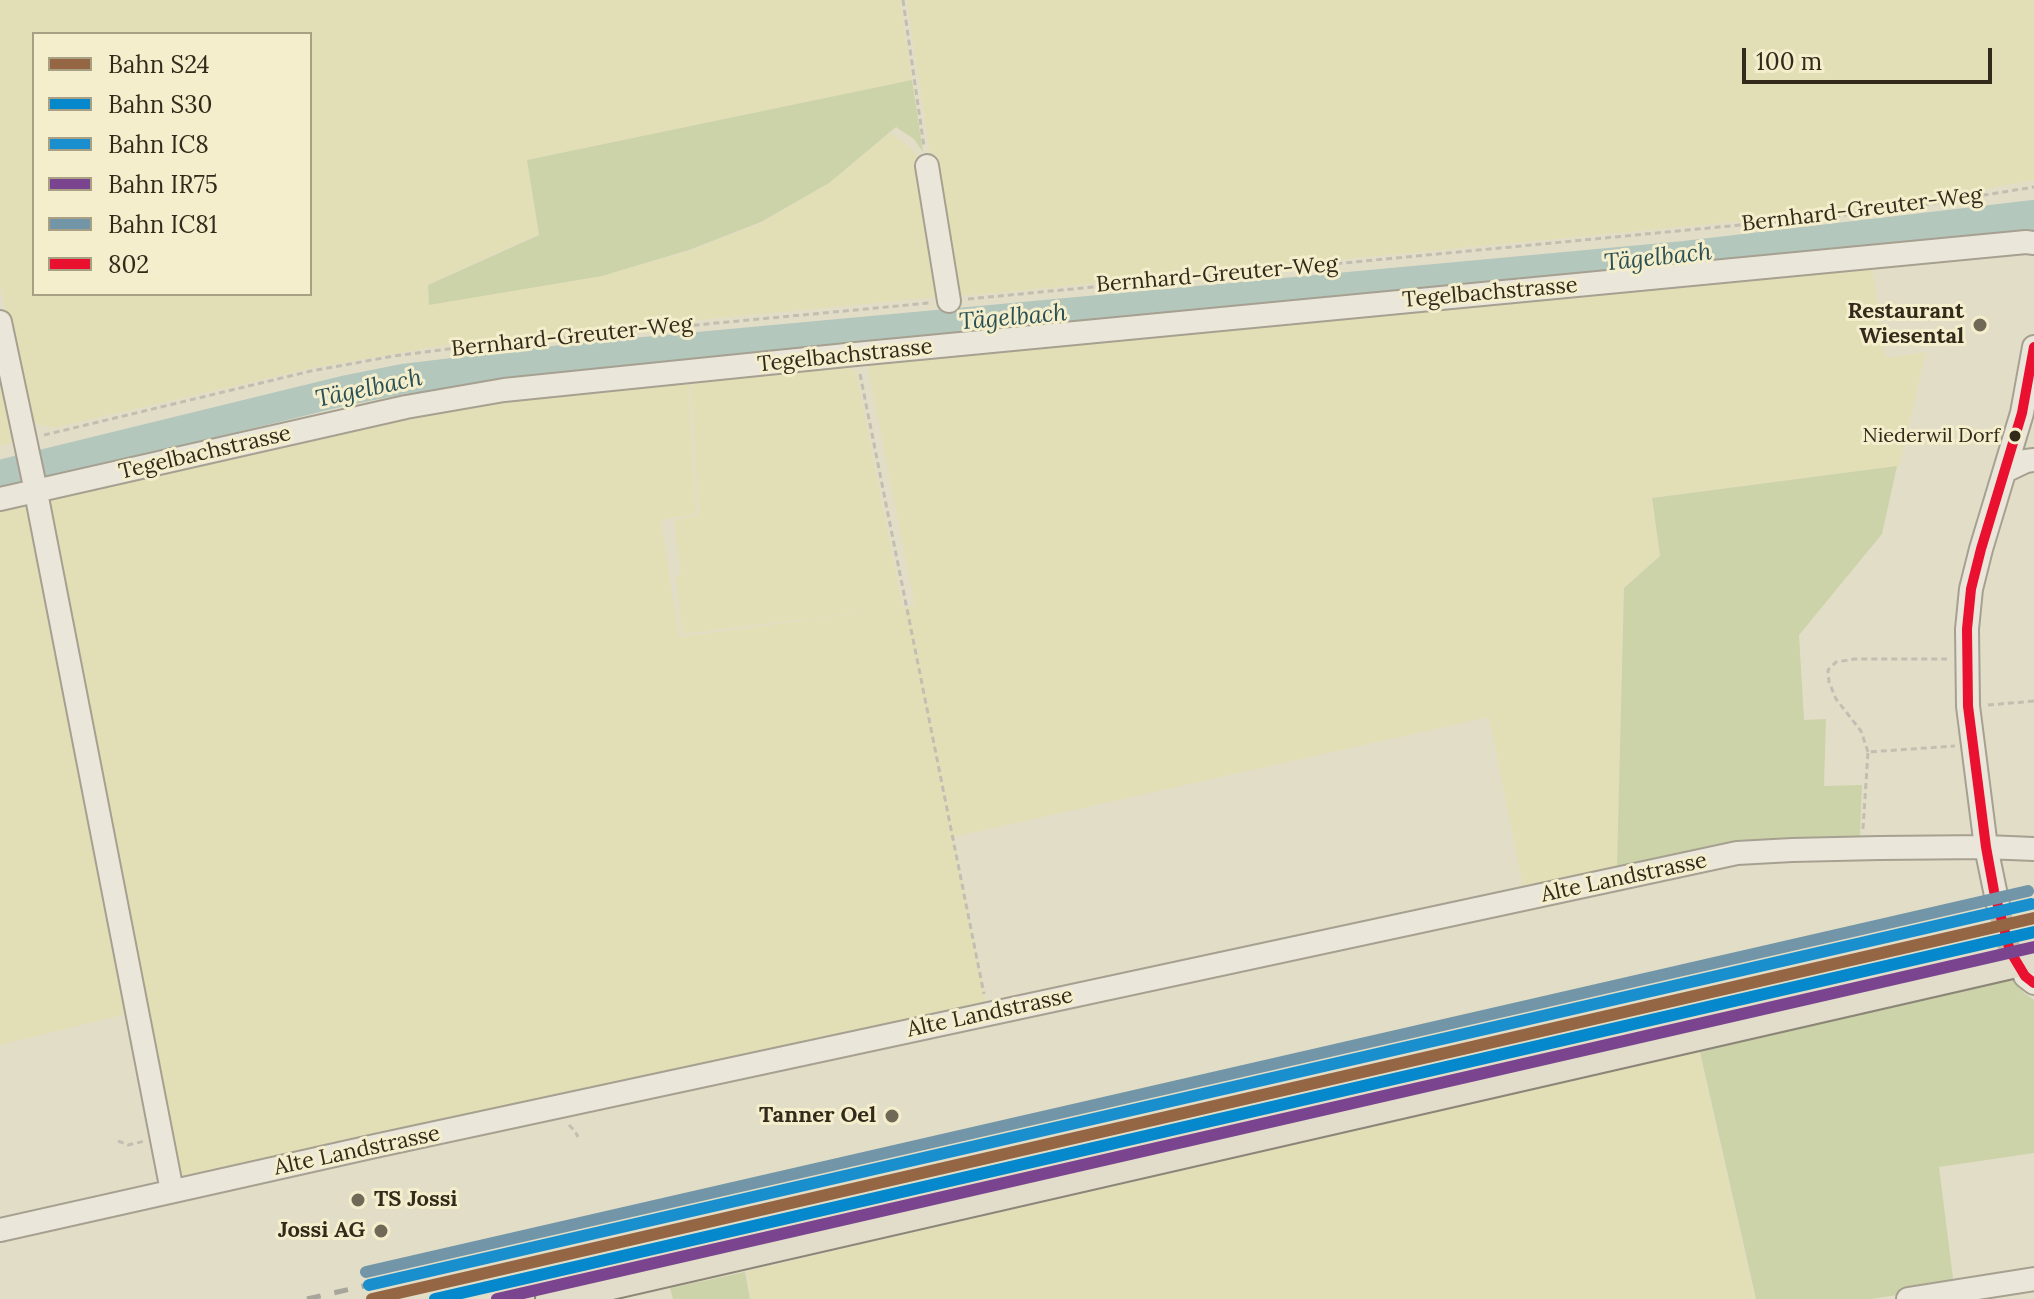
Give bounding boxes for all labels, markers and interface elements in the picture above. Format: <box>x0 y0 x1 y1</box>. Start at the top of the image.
legend <box>32 32 312 296</box>
scale bar <box>1746 32 1996 82</box>
text: 100 m <box>1756 46 1822 77</box>
text: Bahn S24 <box>108 49 210 80</box>
text: Bahn S30 <box>108 89 212 120</box>
text: Bahn IC8 <box>108 129 209 160</box>
text: Bahn IR75 <box>108 169 218 200</box>
street label: Bernhard-Greuter-Weg <box>1740 182 1984 238</box>
text: Bahn IC81 <box>108 209 217 240</box>
water label: Tägelbach <box>1603 238 1713 278</box>
text: 802 <box>108 249 149 280</box>
street label: Bernhard-Greuter-Weg <box>1095 251 1339 299</box>
street label: Tegelbachstrasse <box>1401 272 1579 314</box>
water label: Tägelbach <box>958 299 1068 337</box>
place label: Restaurant Wiesental <box>1848 299 1964 350</box>
street label: Bernhard-Greuter-Weg <box>450 311 694 363</box>
marker: Restaurant Wiesental <box>1971 316 1989 334</box>
street label: Tegelbachstrasse <box>756 334 934 378</box>
water label: Tägelbach <box>313 364 425 414</box>
street label: Tegelbachstrasse <box>116 420 294 486</box>
place label: Niederwil Dorf <box>1862 424 2000 448</box>
marker: Niederwil Dorf <box>2007 428 2023 444</box>
street label: Alte Landstrasse <box>1539 848 1709 908</box>
street label: Alte Landstrasse <box>905 983 1075 1043</box>
place label: Tanner Oel <box>759 1103 876 1129</box>
marker: Tanner Oel <box>883 1107 901 1125</box>
street label: Alte Landstrasse <box>272 1121 442 1181</box>
place label: TS Jossi <box>374 1187 458 1213</box>
marker: TS Jossi <box>349 1191 367 1209</box>
place label: Jossi AG <box>278 1218 365 1244</box>
marker: Jossi AG <box>372 1222 390 1240</box>

